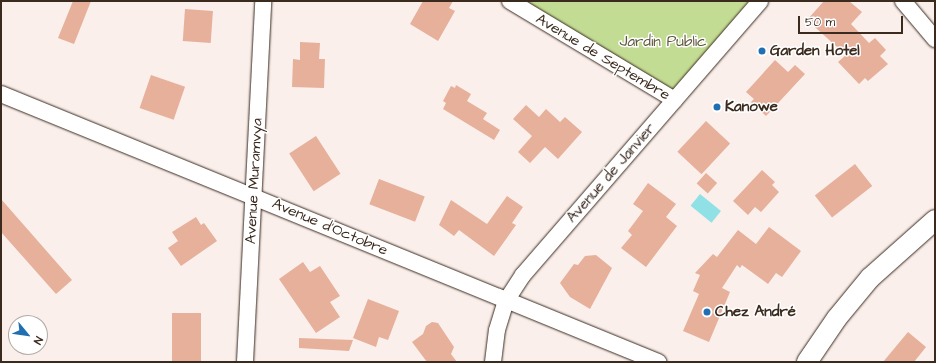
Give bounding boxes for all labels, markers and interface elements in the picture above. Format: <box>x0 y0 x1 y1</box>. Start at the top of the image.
scale bar <box>800 8 905 34</box>
street label: Avenue de Septembre <box>533 10 673 104</box>
text: 50 m <box>805 14 835 31</box>
park label: Jardin Public <box>619 33 707 51</box>
place label: Garden Hotel <box>770 42 860 60</box>
marker: Garden Hotel <box>757 46 767 56</box>
place label: Kanowe <box>725 98 778 116</box>
marker: Kanowe <box>712 102 722 112</box>
street label: Avenue Muramvya <box>242 118 266 244</box>
street label: Avenue de Janvier <box>563 120 659 226</box>
street label: Avenue d'Octobre <box>270 195 390 259</box>
place label: Chez André <box>715 303 796 321</box>
marker: Chez André <box>702 307 712 317</box>
north arrow <box>8 315 48 355</box>
text: N <box>30 334 46 347</box>

